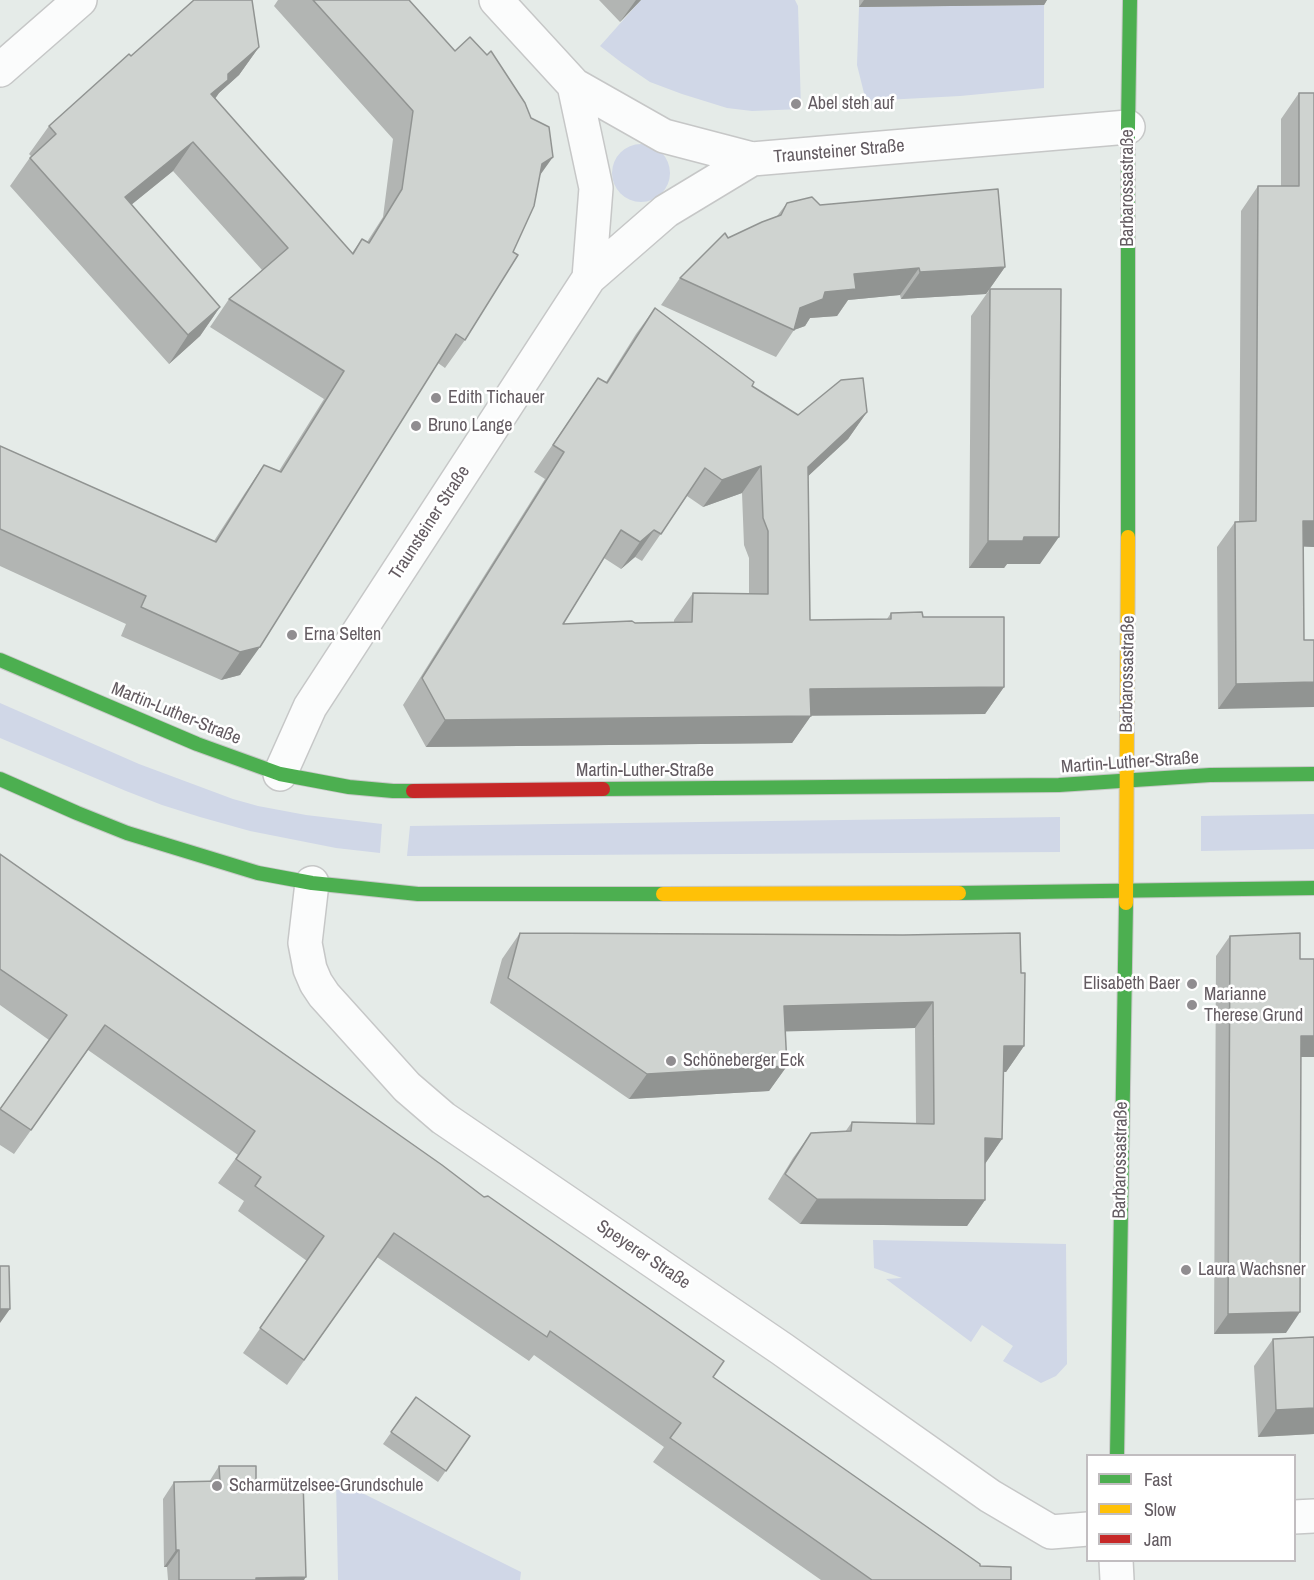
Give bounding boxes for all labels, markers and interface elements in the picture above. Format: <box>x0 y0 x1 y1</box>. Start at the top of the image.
place label: Abel steh auf <box>808 93 894 115</box>
marker: Abel steh auf <box>789 97 803 111</box>
street label: Barbarossastraße <box>1117 129 1139 247</box>
street label: Traunsteiner Straße <box>773 136 905 168</box>
place label: Edith Tichauer <box>448 387 544 409</box>
marker: Edith Tichauer <box>429 391 443 405</box>
place label: Bruno Lange <box>428 415 513 437</box>
marker: Bruno Lange <box>409 419 423 433</box>
street label: Traunsteiner Straße <box>385 462 475 584</box>
street label: Barbarossastraße <box>1116 615 1140 733</box>
place label: Erna Selten <box>304 624 381 646</box>
marker: Erna Selten <box>285 628 299 642</box>
street label: Martin-Luther-Straße <box>108 678 244 750</box>
street label: Martin-Luther-Straße <box>1061 747 1199 779</box>
street label: Martin-Luther-Straße <box>576 760 714 782</box>
place label: Elisabeth Baer <box>1083 973 1180 995</box>
marker: Elisabeth Baer <box>1185 977 1199 991</box>
place label: Marianne Therese Grund <box>1204 984 1303 1026</box>
marker: Marianne Therese Grund <box>1185 998 1199 1012</box>
place label: Schöneberger Eck <box>683 1050 804 1072</box>
marker: Schöneberger Eck <box>664 1054 678 1068</box>
street label: Barbarossastraße <box>1109 1101 1133 1219</box>
street label: Speyerer Straße <box>592 1216 694 1294</box>
place label: Laura Wachsner <box>1198 1259 1306 1281</box>
marker: Laura Wachsner <box>1179 1263 1193 1277</box>
legend <box>1086 1454 1296 1562</box>
text: Fast <box>1144 1467 1172 1492</box>
place label: Scharmützelsee-Grundschule <box>229 1475 423 1497</box>
marker: Scharmützelsee-Grundschule <box>210 1479 224 1493</box>
text: Slow <box>1144 1497 1176 1522</box>
text: Jam <box>1144 1527 1172 1552</box>

